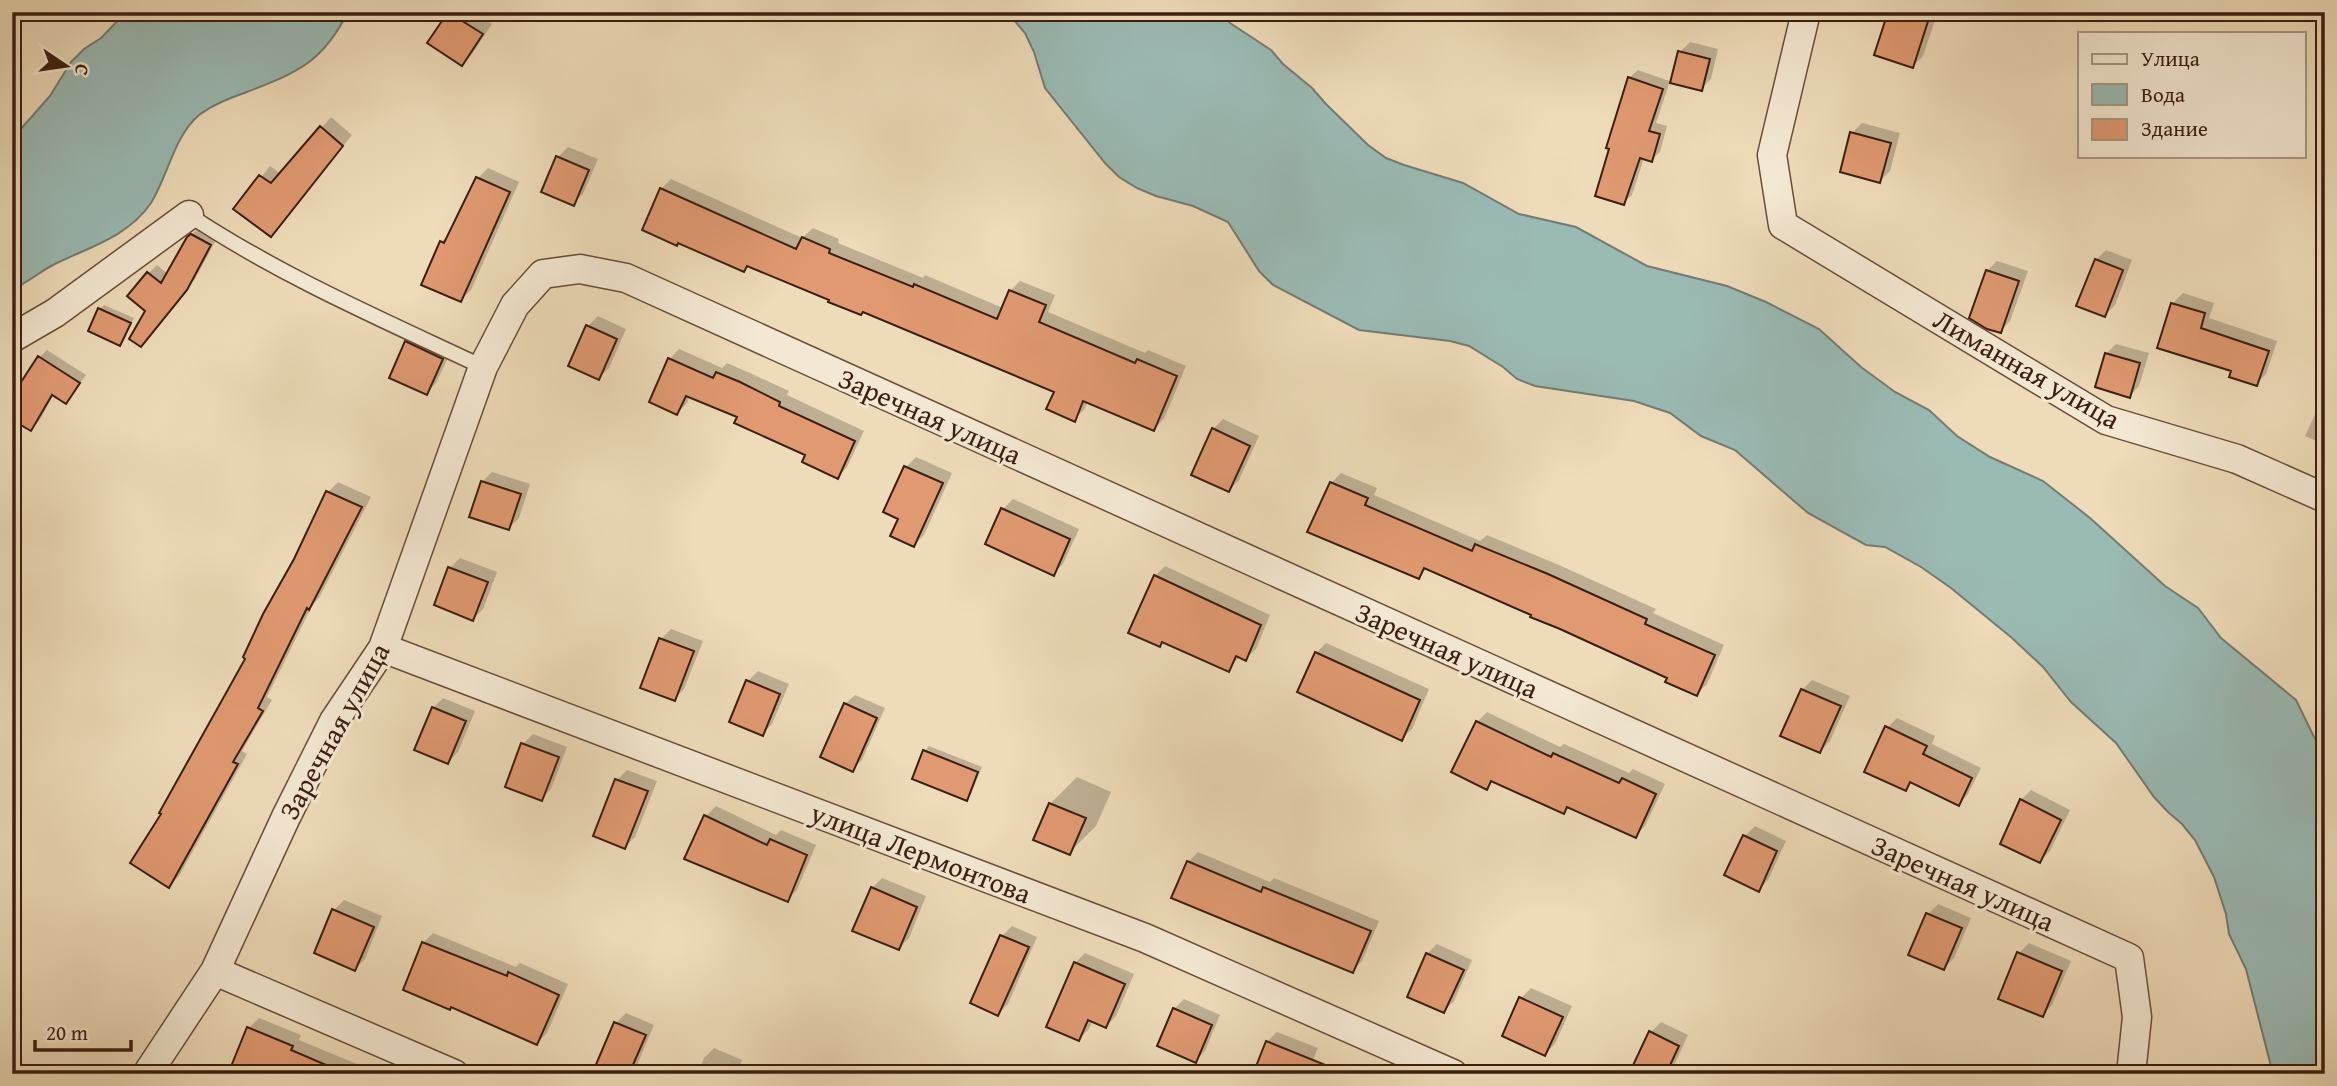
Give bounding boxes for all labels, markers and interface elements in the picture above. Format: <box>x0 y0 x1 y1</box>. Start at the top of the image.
north arrow <box>32 32 102 102</box>
legend <box>2078 32 2306 158</box>
text: Улица <box>2141 43 2200 74</box>
text: С <box>68 61 97 78</box>
text: Вода <box>2141 79 2185 110</box>
text: Здание <box>2141 113 2208 144</box>
street label: Лиманная улица <box>1926 298 2129 439</box>
street label: Заречная улица <box>832 357 1029 475</box>
street label: Заречная улица <box>1349 591 1546 709</box>
street label: Заречная улица <box>268 634 399 827</box>
street label: улица Лермонтова <box>804 791 1038 914</box>
street label: Заречная улица <box>1865 824 2062 942</box>
scale bar <box>35 1009 131 1053</box>
text: 20 m <box>46 1017 88 1048</box>

